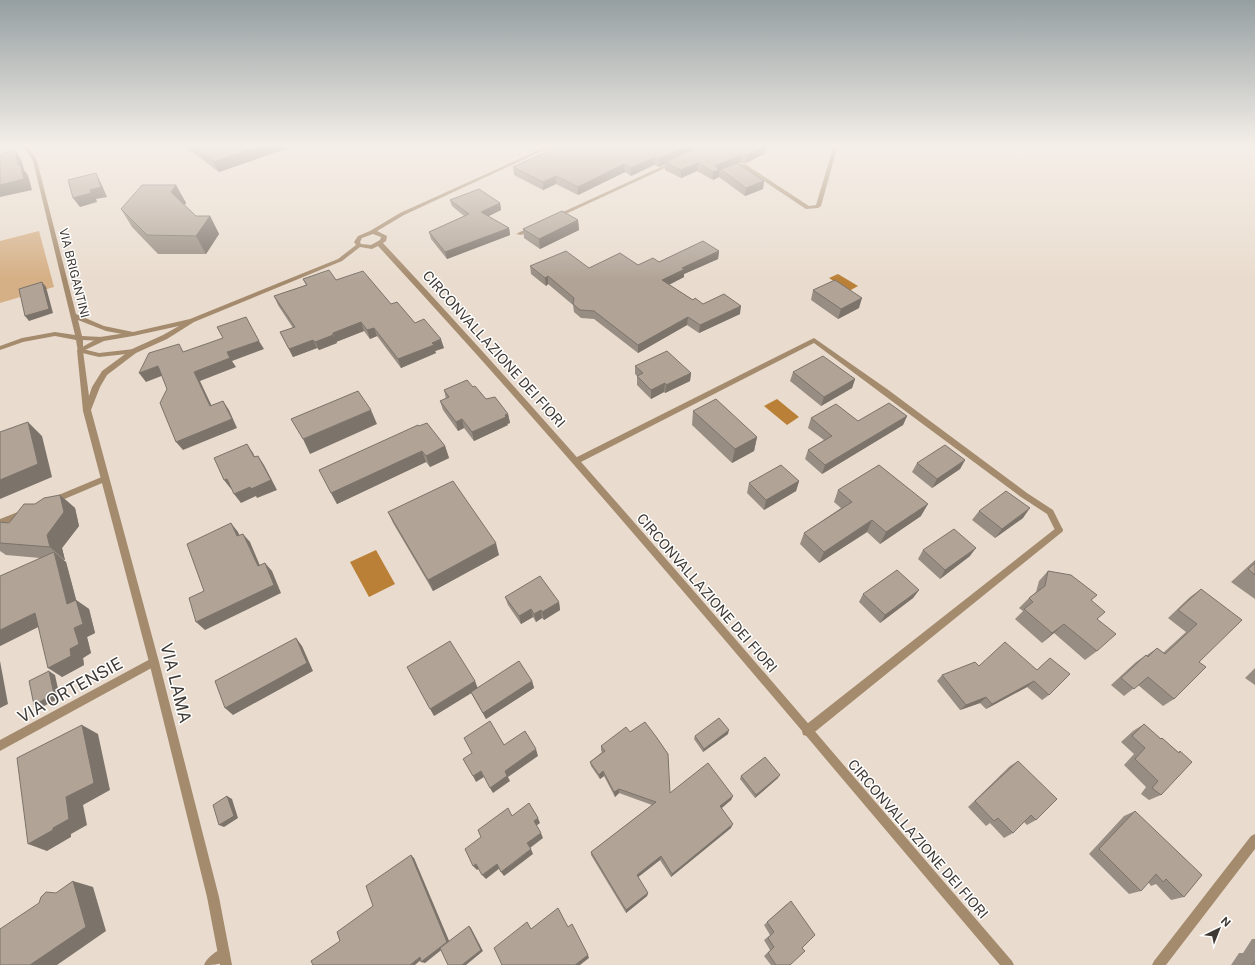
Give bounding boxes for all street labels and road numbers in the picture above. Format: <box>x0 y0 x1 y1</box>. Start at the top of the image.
street label: VIA BRIGANTINI <box>56 227 92 319</box>
street label: CIRCONVALLAZIONE DEI FIORI <box>419 267 569 431</box>
street label: CIRCONVALLAZIONE DEI FIORI <box>634 510 780 676</box>
street label: VIA LAMA <box>156 641 196 725</box>
street label: VIA ORTENSIE <box>14 653 126 727</box>
street label: CIRCONVALLAZIONE DEI FIORI <box>845 756 991 922</box>

